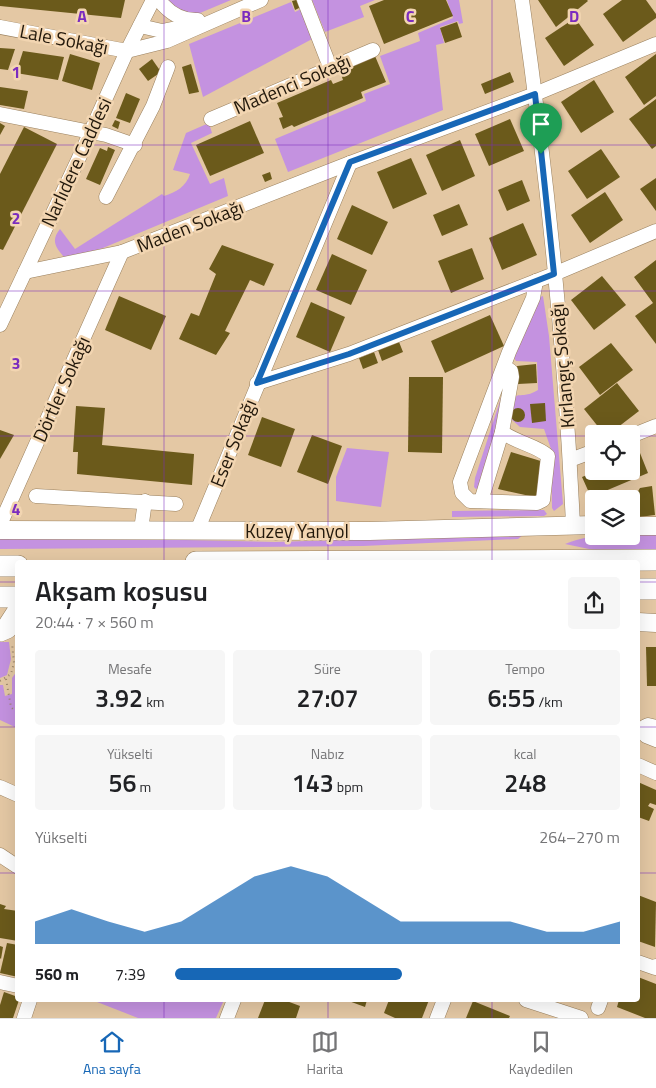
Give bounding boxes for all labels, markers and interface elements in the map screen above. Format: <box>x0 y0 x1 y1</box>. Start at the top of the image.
text: A <box>77 4 87 28</box>
text: B <box>241 4 251 28</box>
text: C <box>406 4 415 28</box>
text: D <box>569 4 579 28</box>
street label: Lale Sokağı <box>17 16 111 61</box>
street label: Madenci Sokağı <box>229 46 355 121</box>
text: 1 <box>12 60 20 84</box>
street label: Narlıdere Caddesi <box>33 92 118 231</box>
pin <box>520 103 562 154</box>
icon: arrive <box>527 110 555 138</box>
street label: Maden Sokağı <box>132 192 247 259</box>
text: 2 <box>12 206 20 230</box>
street label: Kırlangıç Sokağı <box>542 303 581 430</box>
street label: Dörtler Sokağı <box>24 331 97 446</box>
text: 3 <box>12 351 20 375</box>
street label: Eser Sokağı <box>202 394 263 491</box>
map controls <box>585 425 640 545</box>
button: locate <box>585 425 640 480</box>
button: layers <box>585 490 640 545</box>
text: 4 <box>12 497 21 521</box>
street label: Kuzey Yanyol <box>245 516 349 545</box>
text: Akşam koşusu <box>35 569 208 612</box>
button: share <box>568 577 620 629</box>
text: 20:44 · 7 × 560 m <box>35 610 154 634</box>
text: Mesafe <box>108 658 152 679</box>
text: Süre <box>314 658 341 679</box>
text: Tempo <box>505 658 545 679</box>
text: 3.92 <box>95 679 143 717</box>
text: 27:07 <box>297 679 358 717</box>
text: 6:55 <box>488 679 536 717</box>
text: km <box>143 691 165 712</box>
text: /km <box>536 691 563 712</box>
text: Yükselti <box>107 743 153 764</box>
text: Nabız <box>311 743 344 764</box>
text: kcal <box>514 743 537 764</box>
text: 56 <box>108 764 136 802</box>
text: 143 <box>292 764 334 802</box>
text: 248 <box>504 764 546 802</box>
text: m <box>136 776 151 797</box>
text: bpm <box>334 776 363 797</box>
text: Yükselti <box>35 825 87 849</box>
text: 264–270 m <box>539 825 620 849</box>
text: 560 m <box>35 962 79 986</box>
text: 7:39 <box>115 962 145 986</box>
tab: Ana sayfa <box>83 1028 141 1079</box>
tab: Harita <box>307 1028 343 1079</box>
tab: Kaydedilen <box>509 1028 573 1079</box>

